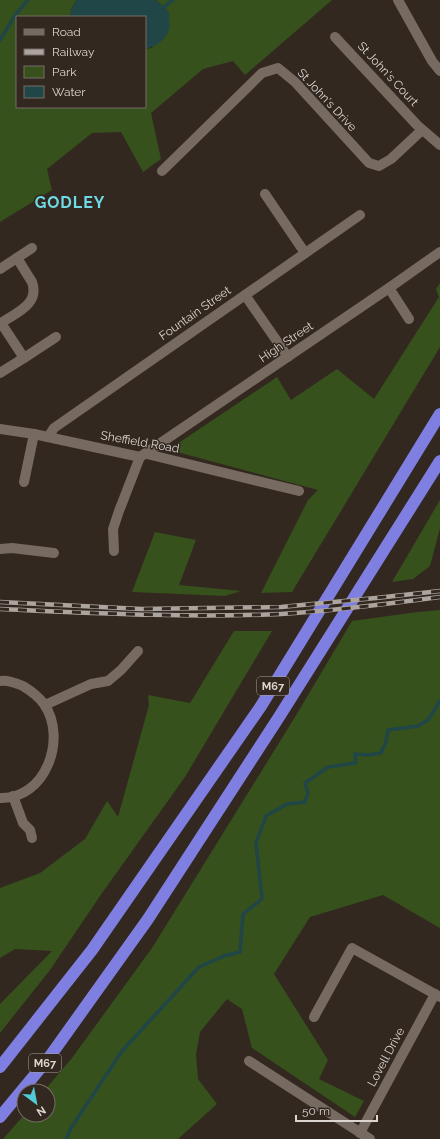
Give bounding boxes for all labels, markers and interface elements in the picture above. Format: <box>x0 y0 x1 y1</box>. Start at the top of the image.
legend <box>16 16 146 108</box>
text: Road <box>52 25 81 39</box>
street label: St John's Court <box>355 39 421 109</box>
text: Railway <box>52 45 95 59</box>
text: Park <box>52 65 77 79</box>
street label: St John's Drive <box>294 66 360 134</box>
text: Water <box>52 85 86 99</box>
district label: GODLEY <box>35 193 105 212</box>
street label: Fountain Street <box>156 283 234 343</box>
street label: High Street <box>256 319 316 365</box>
street label: Sheffield Road <box>100 428 180 456</box>
road number: M67 <box>257 677 289 695</box>
street label: Lovell Drive <box>365 1025 407 1089</box>
road number: M67 <box>29 1054 61 1072</box>
north arrow <box>16 1083 56 1123</box>
scale bar <box>296 1097 377 1123</box>
text: N <box>34 1103 48 1119</box>
text: 50 m <box>302 1104 330 1118</box>

